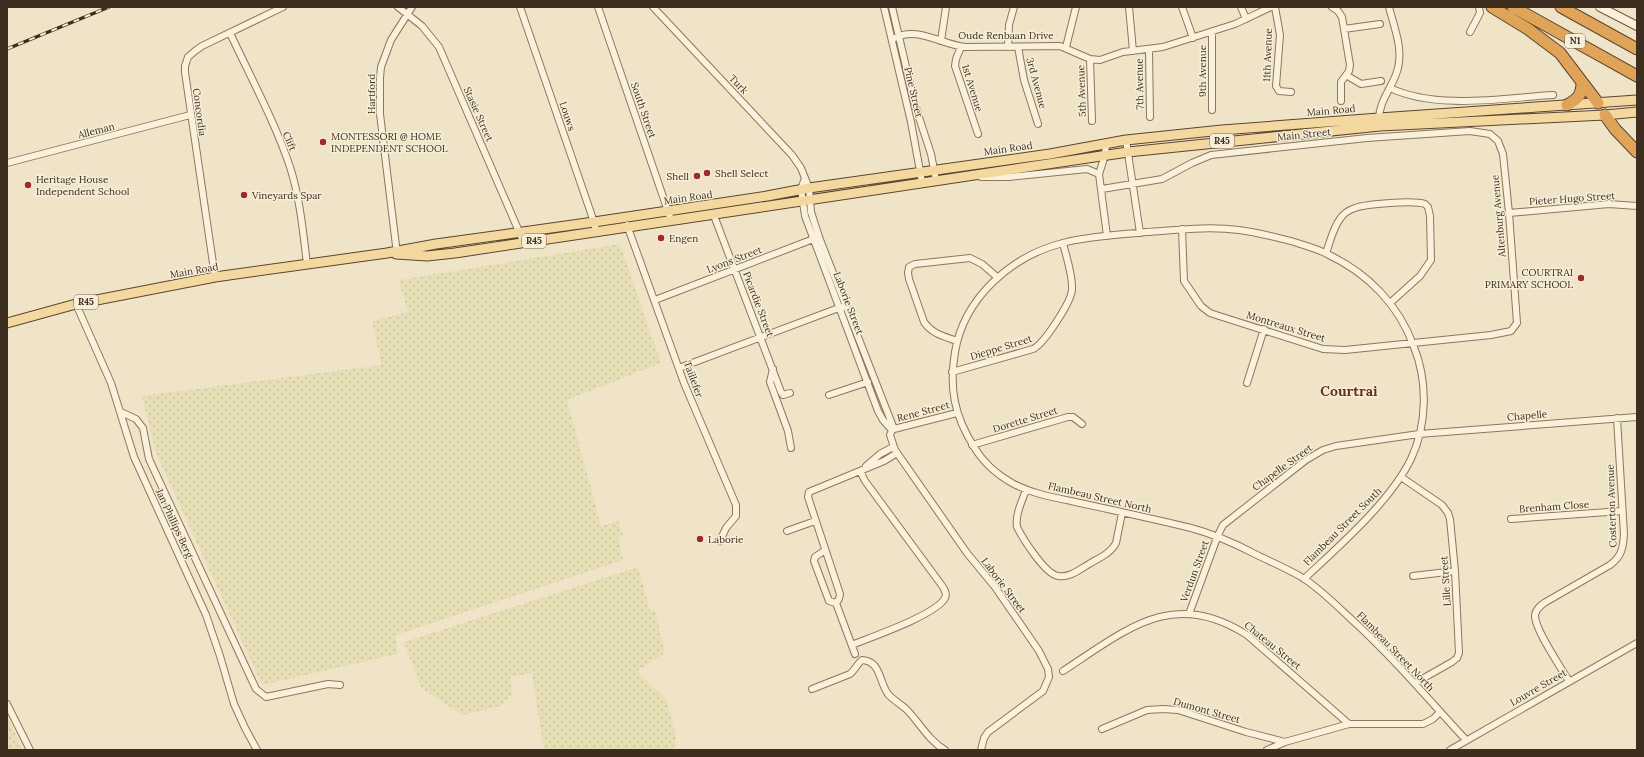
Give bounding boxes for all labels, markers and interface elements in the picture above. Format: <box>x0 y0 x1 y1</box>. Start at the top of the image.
street label: 11th Avenue <box>1260 27 1275 82</box>
street label: Oude Renbaan Drive <box>958 29 1054 42</box>
road number: N1 <box>1565 34 1585 48</box>
street label: 9th Avenue <box>1196 44 1209 97</box>
street label: 3rd Avenue <box>1023 56 1050 111</box>
street label: 7th Avenue <box>1133 58 1146 110</box>
street label: 1st Avenue <box>959 63 986 114</box>
street label: 5th Avenue <box>1074 64 1089 117</box>
street label: Pine Street <box>901 66 926 119</box>
street label: Turk <box>726 72 751 97</box>
street label: Hartford <box>365 74 378 114</box>
street label: South Street <box>628 80 659 140</box>
street label: Stasie Street <box>461 85 496 144</box>
street label: Concordia <box>190 87 209 137</box>
street label: Louws <box>556 100 579 133</box>
street label: Main Road <box>1306 102 1356 119</box>
street label: Alleman <box>75 120 116 142</box>
street label: Main Street <box>1276 125 1332 144</box>
street label: Clift <box>280 130 299 153</box>
place label: MONTESSORI @ HOME INDEPENDENT SCHOOL <box>331 130 448 155</box>
road number: R45 <box>1210 134 1234 148</box>
marker: MONTESSORI @ HOME INDEPENDENT SCHOOL <box>318 137 328 147</box>
street label: Main Road <box>983 139 1033 158</box>
place label: Shell Select <box>715 167 769 180</box>
marker: Shell Select <box>702 168 712 178</box>
place label: Shell <box>666 170 689 183</box>
marker: Shell <box>692 171 702 181</box>
place label: Heritage House Independent School <box>36 173 130 198</box>
street label: Altenburg Avenue <box>1488 174 1509 259</box>
marker: Heritage House Independent School <box>23 180 33 190</box>
street label: Main Road <box>663 188 713 207</box>
place label: Vineyards Spar <box>251 189 322 202</box>
street label: Pieter Hugo Street <box>1528 189 1616 208</box>
marker: Vineyards Spar <box>239 190 249 200</box>
place label: Engen <box>669 232 698 245</box>
marker: Engen <box>656 233 666 243</box>
road number: R45 <box>522 234 546 248</box>
street label: Lyons Street <box>705 243 764 276</box>
street label: Main Road <box>169 260 219 281</box>
place label: COURTRAI PRIMARY SCHOOL <box>1485 266 1573 291</box>
street label: Picardie Street <box>740 270 777 339</box>
street label: Laborie Street <box>831 270 867 337</box>
marker: COURTRAI PRIMARY SCHOOL <box>1576 273 1586 283</box>
road number: R45 <box>74 295 98 309</box>
street label: Montreaux Street <box>1245 308 1327 345</box>
street label: Dieppe Street <box>969 332 1034 363</box>
street label: Taillefer <box>681 359 706 400</box>
district label: Courtrai <box>1320 382 1378 400</box>
street label: Rene Street <box>895 398 951 425</box>
street label: Dorette Street <box>991 403 1059 436</box>
street label: Chapelle <box>1506 407 1548 424</box>
street label: Chapelle Street <box>1250 441 1315 494</box>
street label: Costerton Avenue <box>1604 463 1619 548</box>
street label: Flambeau Street North <box>1047 479 1153 516</box>
street label: Flambeau Street South <box>1300 484 1384 568</box>
street label: Jan Phillips Berg <box>152 485 197 560</box>
street label: Brenham Close <box>1519 498 1590 515</box>
place label: Laborie <box>708 533 744 546</box>
marker: Laborie <box>695 534 705 544</box>
street label: Verdun Street <box>1177 538 1212 605</box>
street label: Laborie Street <box>978 555 1029 616</box>
street label: Lille Street <box>1437 555 1454 607</box>
street label: Flambeau Street North <box>1354 609 1437 694</box>
street label: Chateau Street <box>1242 619 1304 672</box>
street label: Louvre Street <box>1508 666 1569 709</box>
street label: Dumont Street <box>1172 695 1242 726</box>

